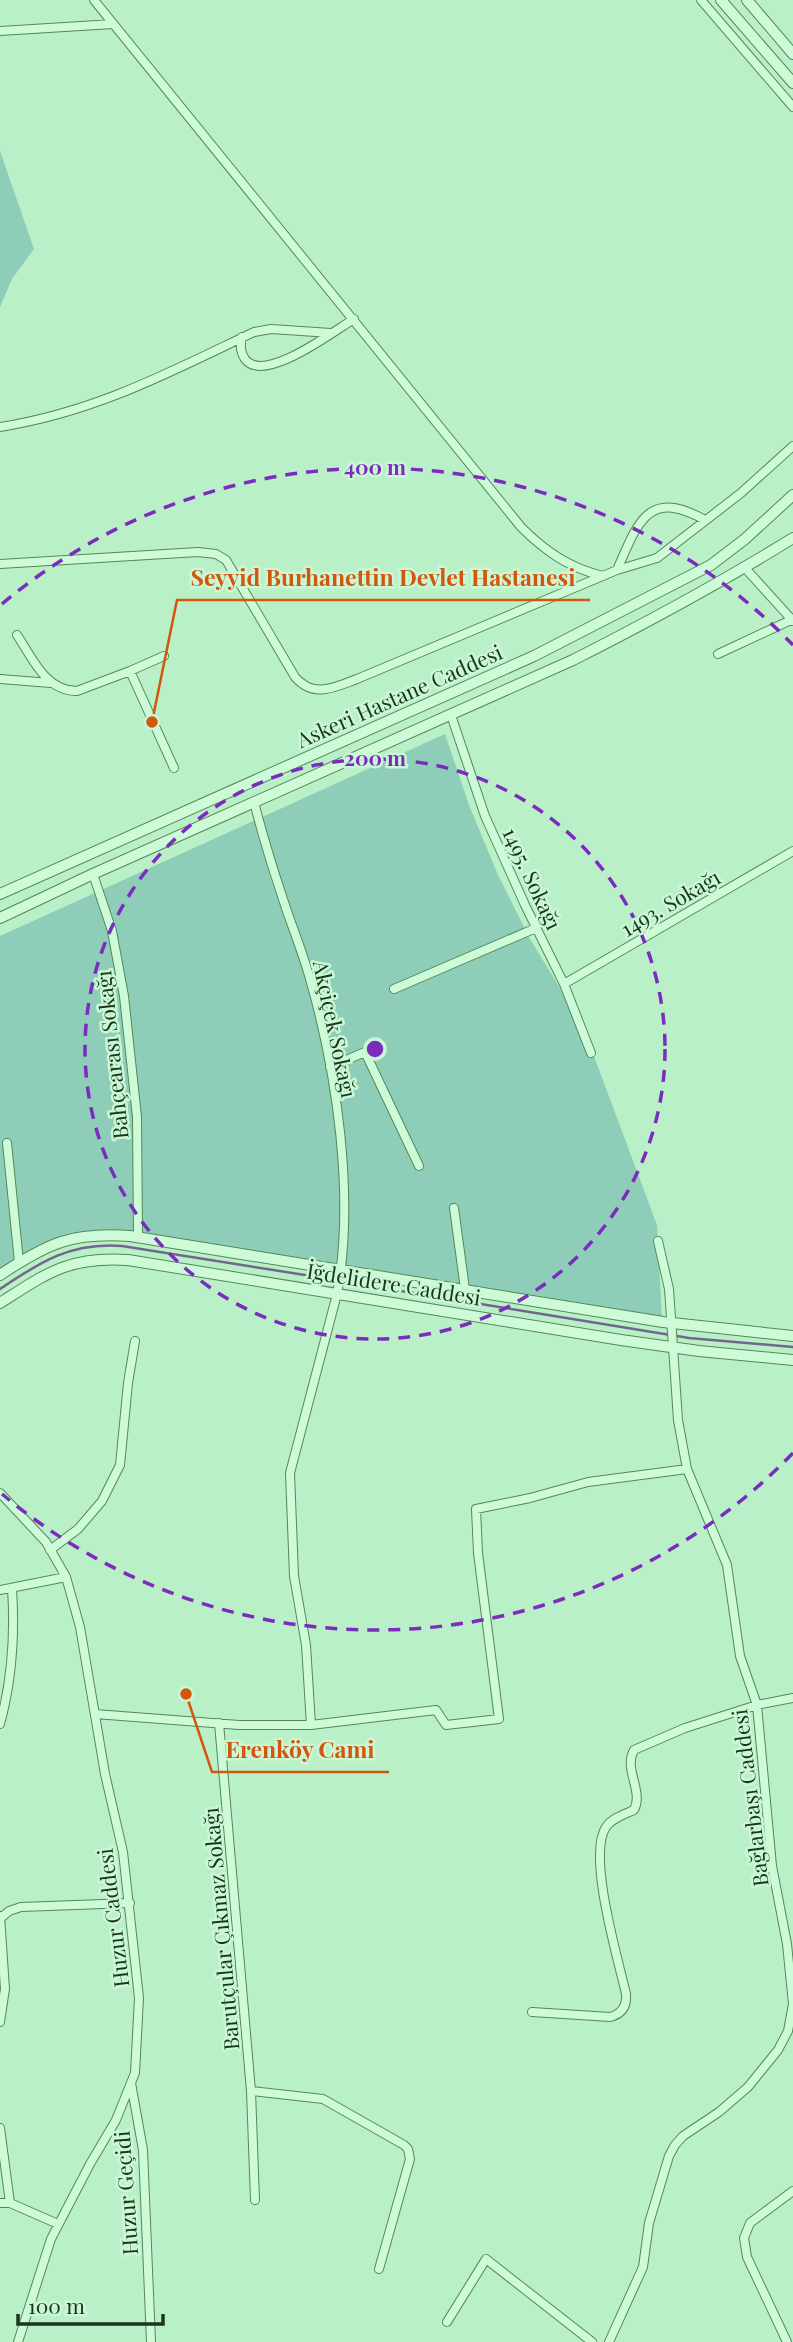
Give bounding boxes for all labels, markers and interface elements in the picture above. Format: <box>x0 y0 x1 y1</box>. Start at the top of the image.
text: 400 m <box>344 452 406 480</box>
callout: Seyyid Burhanettin Devlet Hastanesi <box>177 556 590 600</box>
text: Seyyid Burhanettin Devlet Hastanesi <box>191 561 575 592</box>
street label: Askeri Hastane Caddesi <box>291 637 506 753</box>
text: 200 m <box>344 743 406 771</box>
street label: 1495. Sokağı <box>497 822 569 934</box>
street label: 1493. Sokağı <box>615 862 725 942</box>
street label: Akçiçek Sokağı <box>308 957 364 1100</box>
street label: Bahçearası Sokağı <box>88 969 134 1141</box>
centre of rings <box>363 1037 387 1061</box>
street label: İğdelidere Caddesi <box>305 1255 483 1311</box>
street label: Bağlarbaşı Caddesi <box>724 1708 774 1888</box>
callout: Erenköy Cami <box>212 1728 389 1772</box>
text: Erenköy Cami <box>225 1733 375 1764</box>
street label: Barutçular Çıkmaz Sokağı <box>195 1806 245 2052</box>
street label: Huzur Caddesi <box>90 1847 134 1989</box>
street label: Huzur Geçidi <box>107 2130 143 2256</box>
scale bar <box>18 2282 163 2326</box>
text: 100 m <box>28 2291 85 2319</box>

